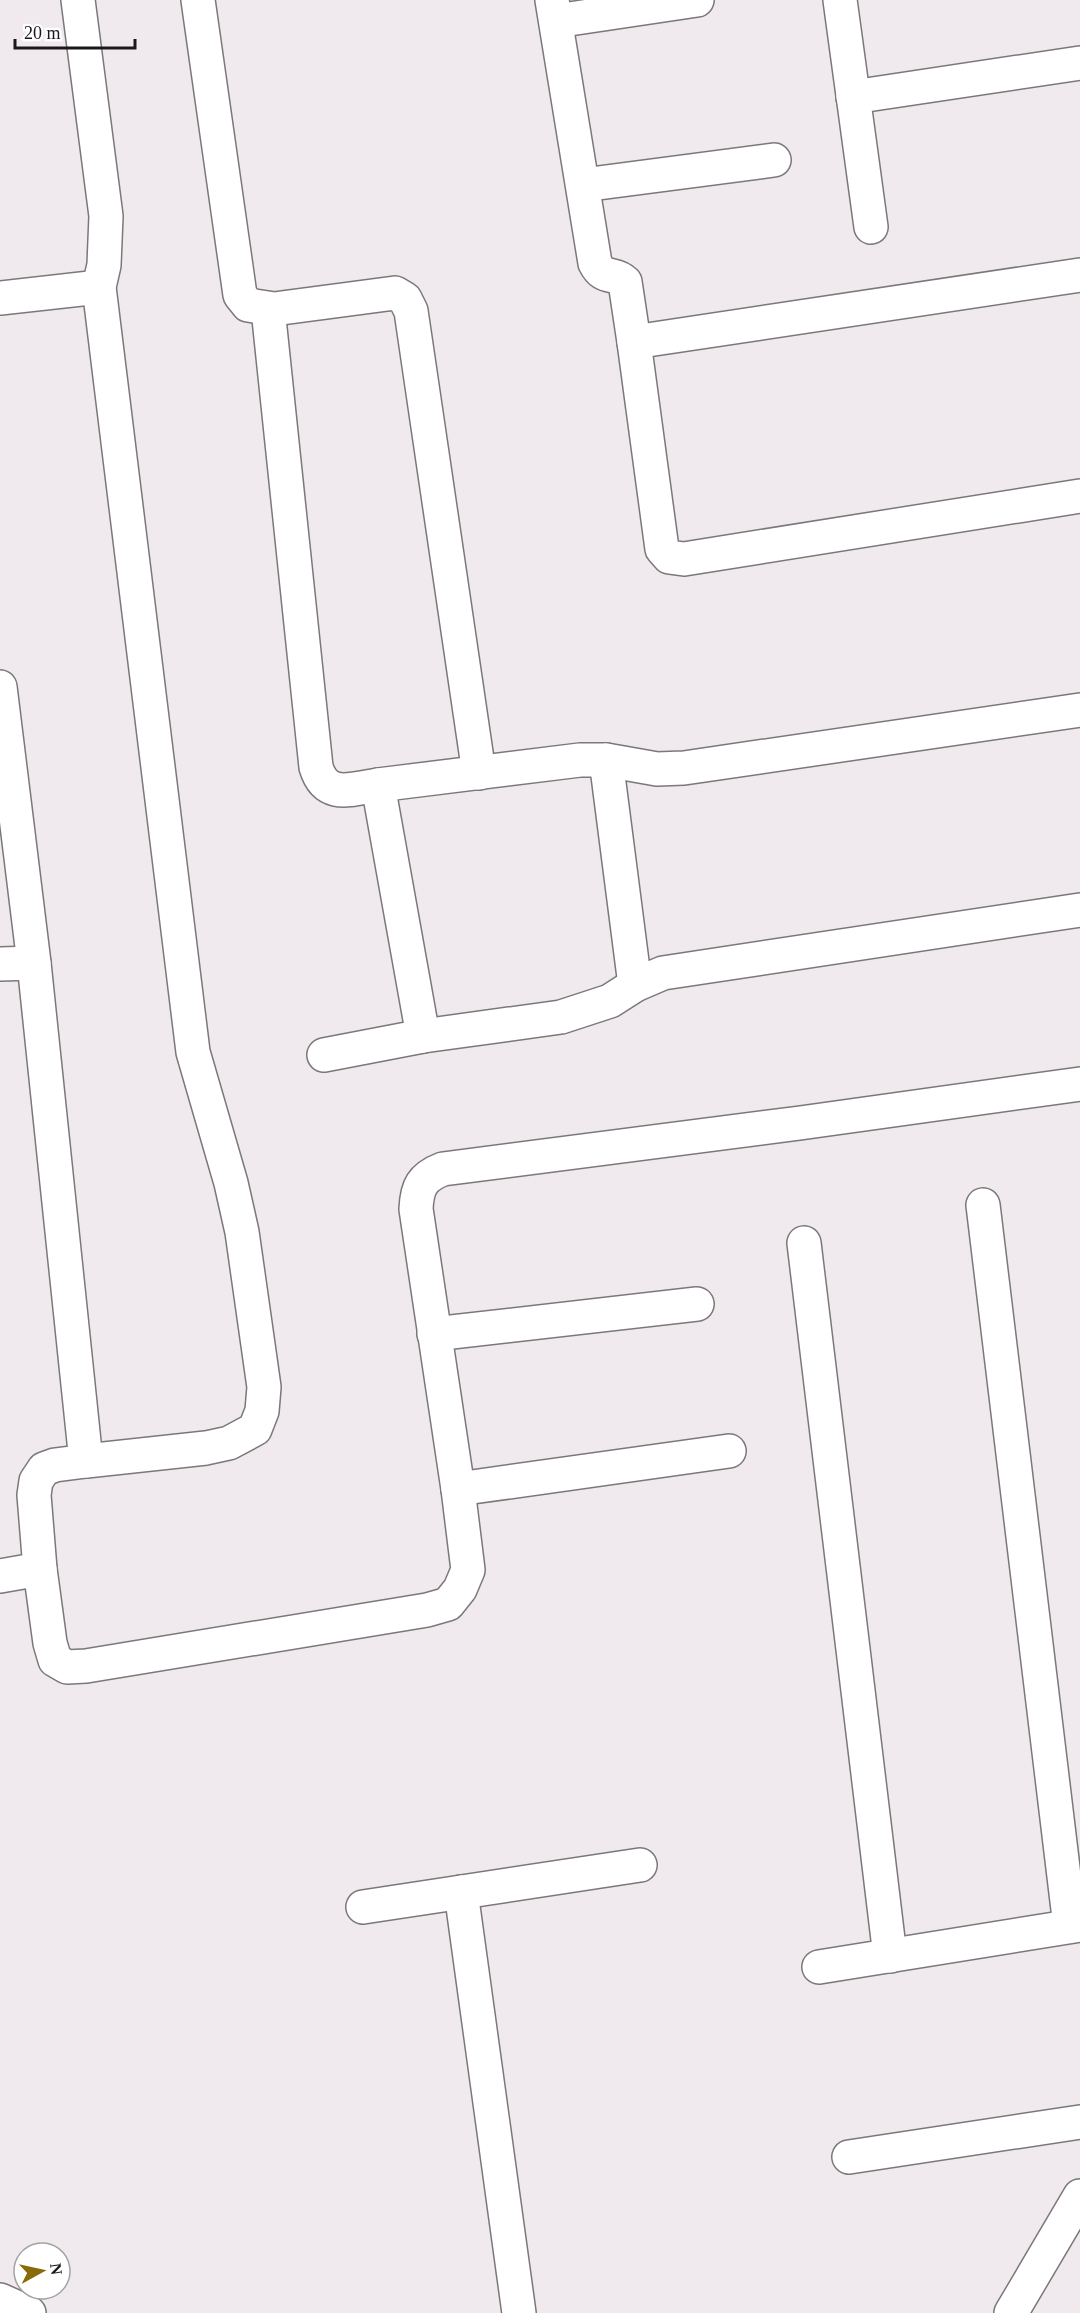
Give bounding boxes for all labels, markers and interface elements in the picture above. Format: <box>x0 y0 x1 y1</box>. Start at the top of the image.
scale bar <box>15 12 135 50</box>
text: 20 m <box>24 23 61 43</box>
north arrow <box>12 2241 72 2301</box>
text: N <box>47 2262 66 2276</box>

